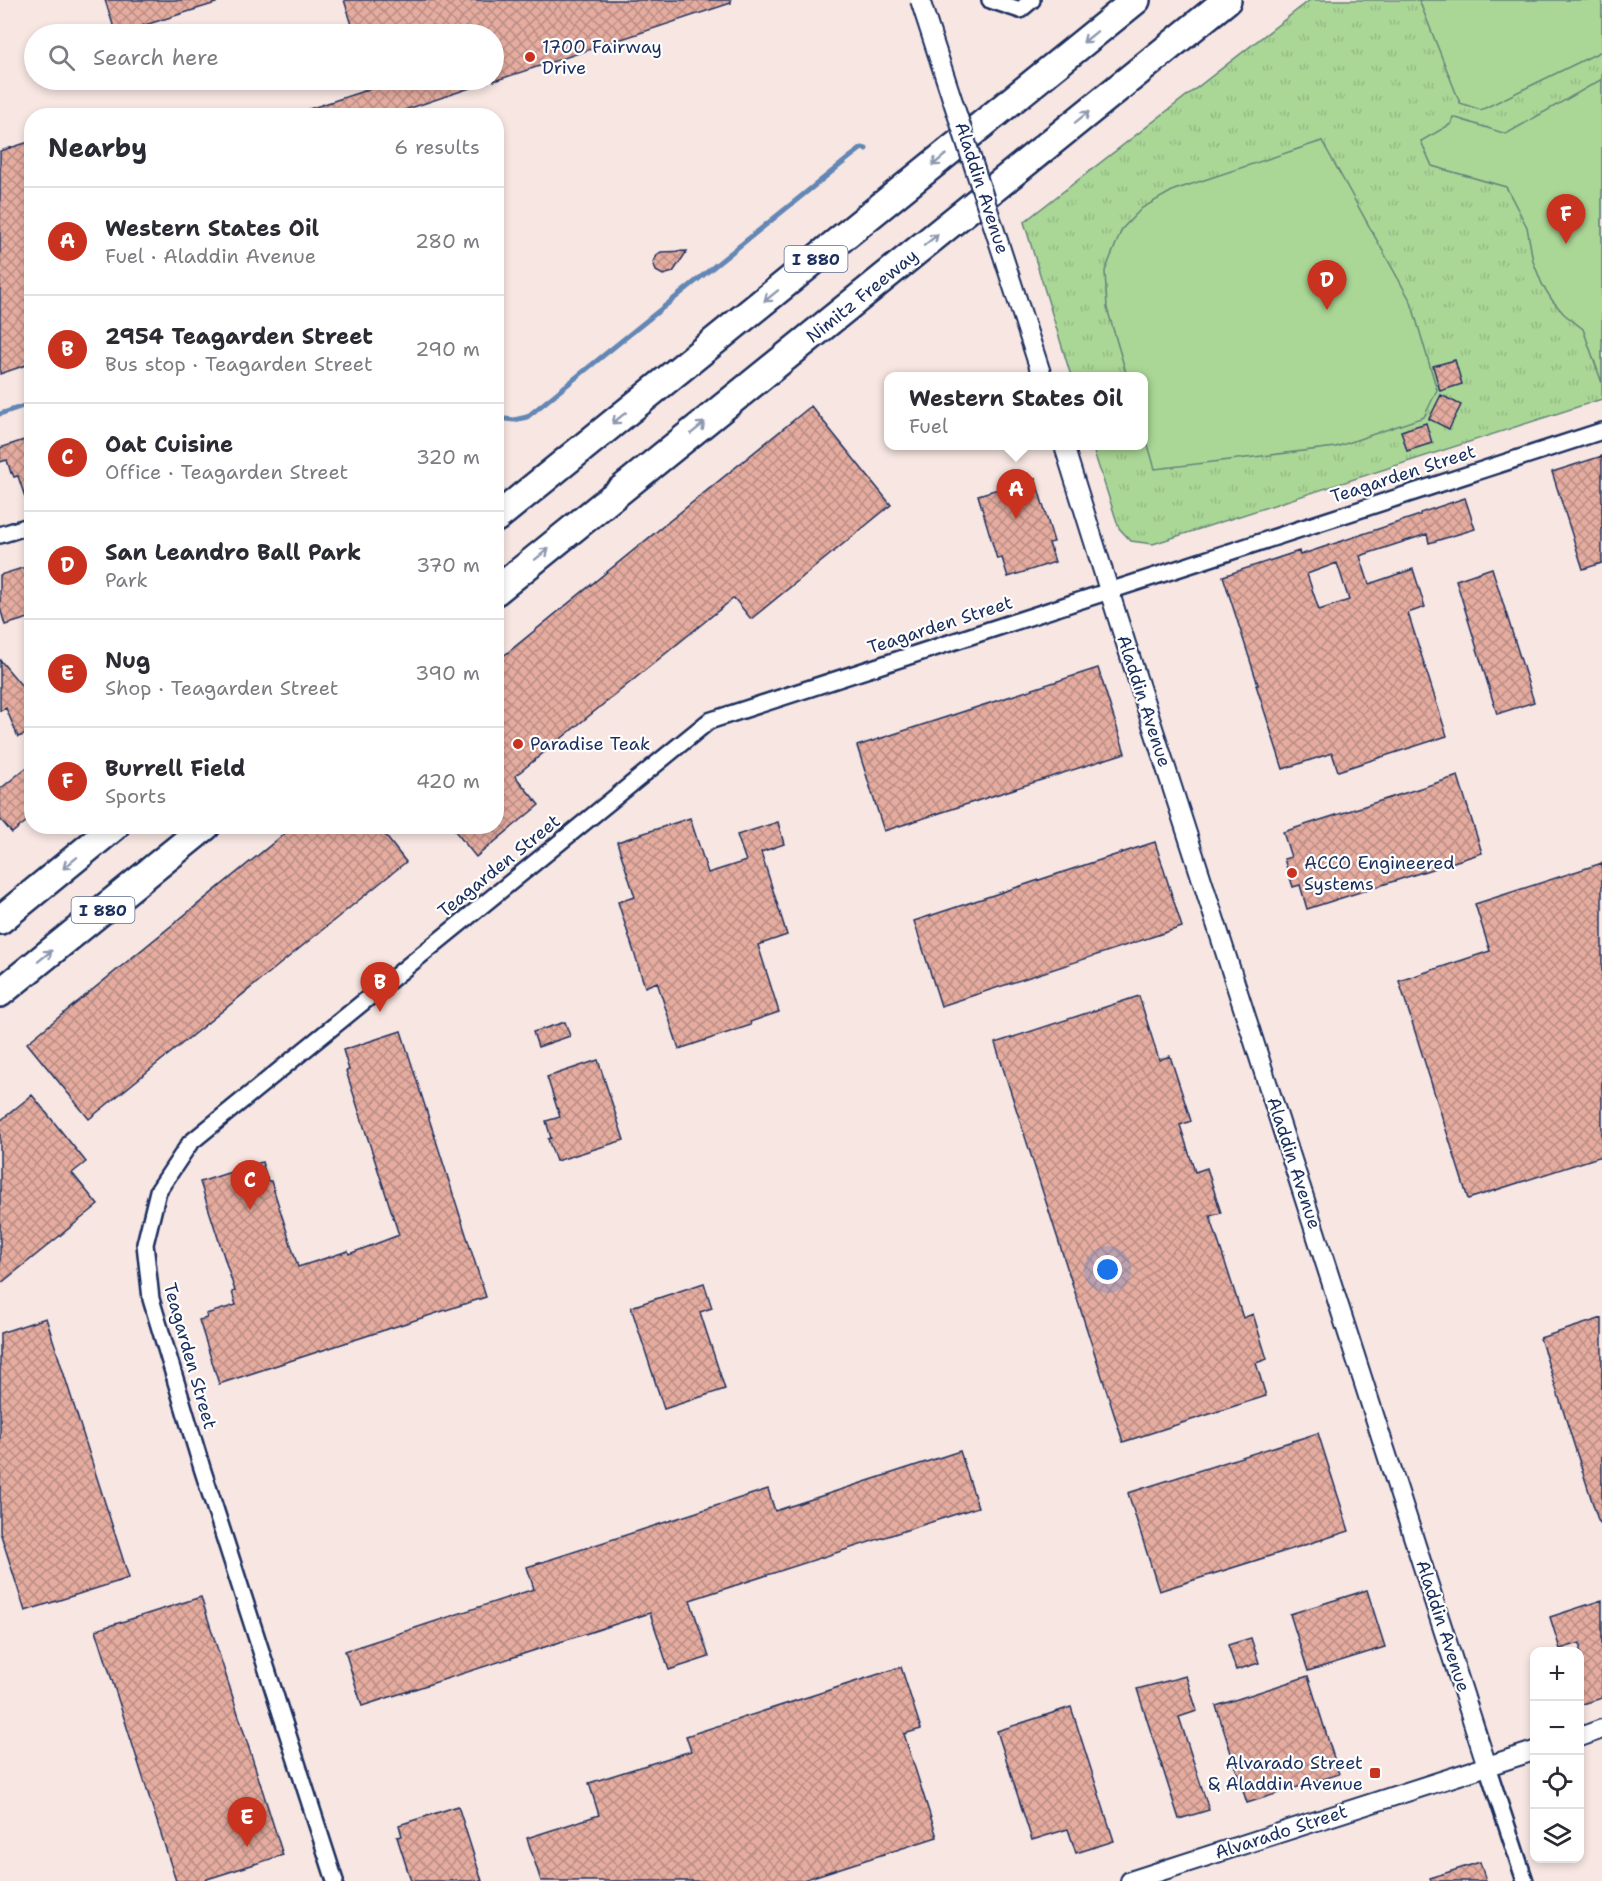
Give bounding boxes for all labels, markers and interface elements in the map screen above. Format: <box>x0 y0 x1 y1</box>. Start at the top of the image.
search box <box>24 24 504 90</box>
one-way arrow <box>1082 30 1098 43</box>
place label: 1700 Fairway Drive <box>542 35 662 80</box>
icon: search <box>45 41 78 74</box>
text: Search here <box>93 43 219 72</box>
marker: 1700 Fairway Drive <box>523 50 537 64</box>
one-way arrow <box>1074 111 1090 124</box>
street label: Aladdin Avenue <box>949 119 1015 257</box>
text: Nearby <box>48 130 147 165</box>
text: 6 results <box>394 134 480 160</box>
one-way arrow <box>931 153 947 166</box>
pin: F <box>1546 194 1586 244</box>
text: Western States Oil <box>105 214 319 243</box>
text: A <box>60 228 75 254</box>
text: 280 m <box>415 228 480 254</box>
one-way arrow <box>923 233 939 246</box>
text: Fuel · Aladdin Avenue <box>105 243 316 269</box>
street label: Nimitz Freeway <box>801 244 923 348</box>
road number: I 880 <box>784 246 848 272</box>
pin: D <box>1308 260 1346 310</box>
one-way arrow <box>763 289 779 302</box>
text: 2954 Teagarden Street <box>105 322 373 351</box>
text: B <box>61 336 74 362</box>
text: 290 m <box>415 336 480 362</box>
text: Bus stop · Teagarden Street <box>105 351 373 377</box>
popup <box>884 372 1148 450</box>
text: Western States Oil <box>909 384 1123 413</box>
one-way arrow <box>611 412 627 425</box>
text: Fuel <box>909 413 948 439</box>
one-way arrow <box>689 422 705 435</box>
text: Oat Cuisine <box>105 430 233 459</box>
street label: Teagarden Street <box>1328 439 1479 509</box>
text: C <box>61 444 74 470</box>
text: 320 m <box>416 444 480 470</box>
text: Office · Teagarden Street <box>105 459 348 485</box>
pin: A <box>996 470 1036 519</box>
text: San Leandro Ball Park <box>105 538 361 567</box>
one-way arrow <box>534 548 550 561</box>
text: D <box>60 552 75 578</box>
text: 370 m <box>416 552 480 578</box>
text: Park <box>105 567 148 593</box>
street label: Teagarden Street <box>865 590 1016 660</box>
street label: Aladdin Avenue <box>1111 632 1177 770</box>
text: Nug <box>105 646 150 675</box>
text: E <box>61 660 74 686</box>
text: 390 m <box>415 660 480 686</box>
text: Shop · Teagarden Street <box>105 675 339 701</box>
place label: Paradise Teak <box>530 732 650 756</box>
marker: Paradise Teak <box>511 737 525 751</box>
text: Burrell Field <box>105 754 245 783</box>
text: F <box>62 768 73 794</box>
text: 420 m <box>416 768 480 794</box>
text: Sports <box>105 783 166 809</box>
street label: Teagarden Street <box>433 809 565 923</box>
place label: ACCO Engineered Systems <box>1304 851 1455 896</box>
one-way arrow <box>62 857 78 870</box>
marker: ACCO Engineered Systems <box>1285 866 1299 880</box>
road number: I 880 <box>72 897 134 923</box>
one-way arrow <box>37 950 53 963</box>
pin: B <box>360 962 400 1012</box>
street label: Aladdin Avenue <box>1261 1094 1327 1232</box>
pin: C <box>230 1160 270 1210</box>
your location <box>1093 1255 1122 1284</box>
street label: Teagarden Street <box>158 1280 222 1432</box>
street label: Aladdin Avenue <box>1410 1557 1476 1695</box>
map controls <box>1530 1647 1584 1863</box>
button: + <box>1530 1647 1584 1701</box>
button: − <box>1530 1701 1584 1755</box>
place label: Alvarado Street & Aladdin Avenue <box>1208 1751 1363 1796</box>
button: locate <box>1530 1755 1584 1809</box>
marker: Alvarado Street & Aladdin Avenue <box>1368 1766 1382 1780</box>
pin: E <box>228 1798 266 1847</box>
street label: Alvarado Street <box>1212 1799 1350 1865</box>
button: layers <box>1530 1809 1584 1863</box>

